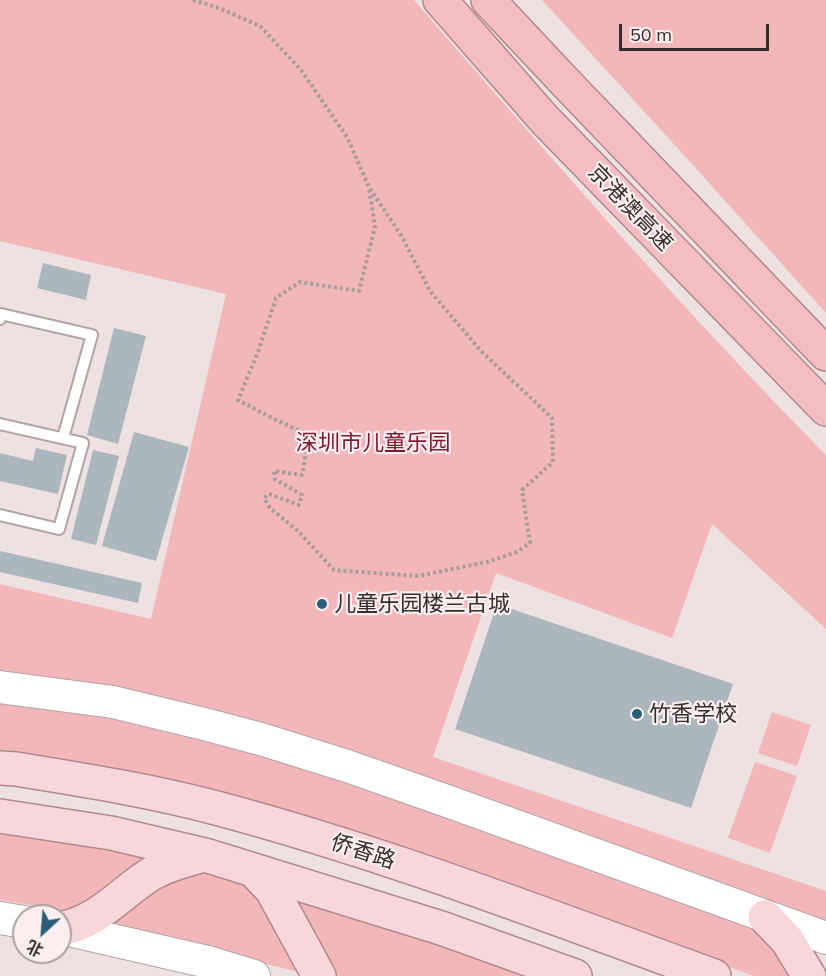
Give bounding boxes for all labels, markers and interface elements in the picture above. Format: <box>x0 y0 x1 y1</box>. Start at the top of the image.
scale bar <box>622 12 772 50</box>
text: 50 m <box>630 23 672 46</box>
street label: 京港澳高速 <box>582 159 678 257</box>
park label: 深圳市儿童乐园 <box>296 430 450 456</box>
place label: 儿童乐园楼兰古城 <box>334 591 510 617</box>
marker: 儿童乐园楼兰古城 <box>315 597 329 611</box>
place label: 竹香学校 <box>649 701 737 727</box>
marker: 竹香学校 <box>630 707 644 721</box>
street label: 侨香路 <box>328 829 398 875</box>
north arrow <box>12 904 72 964</box>
text: 北 <box>23 936 47 961</box>

